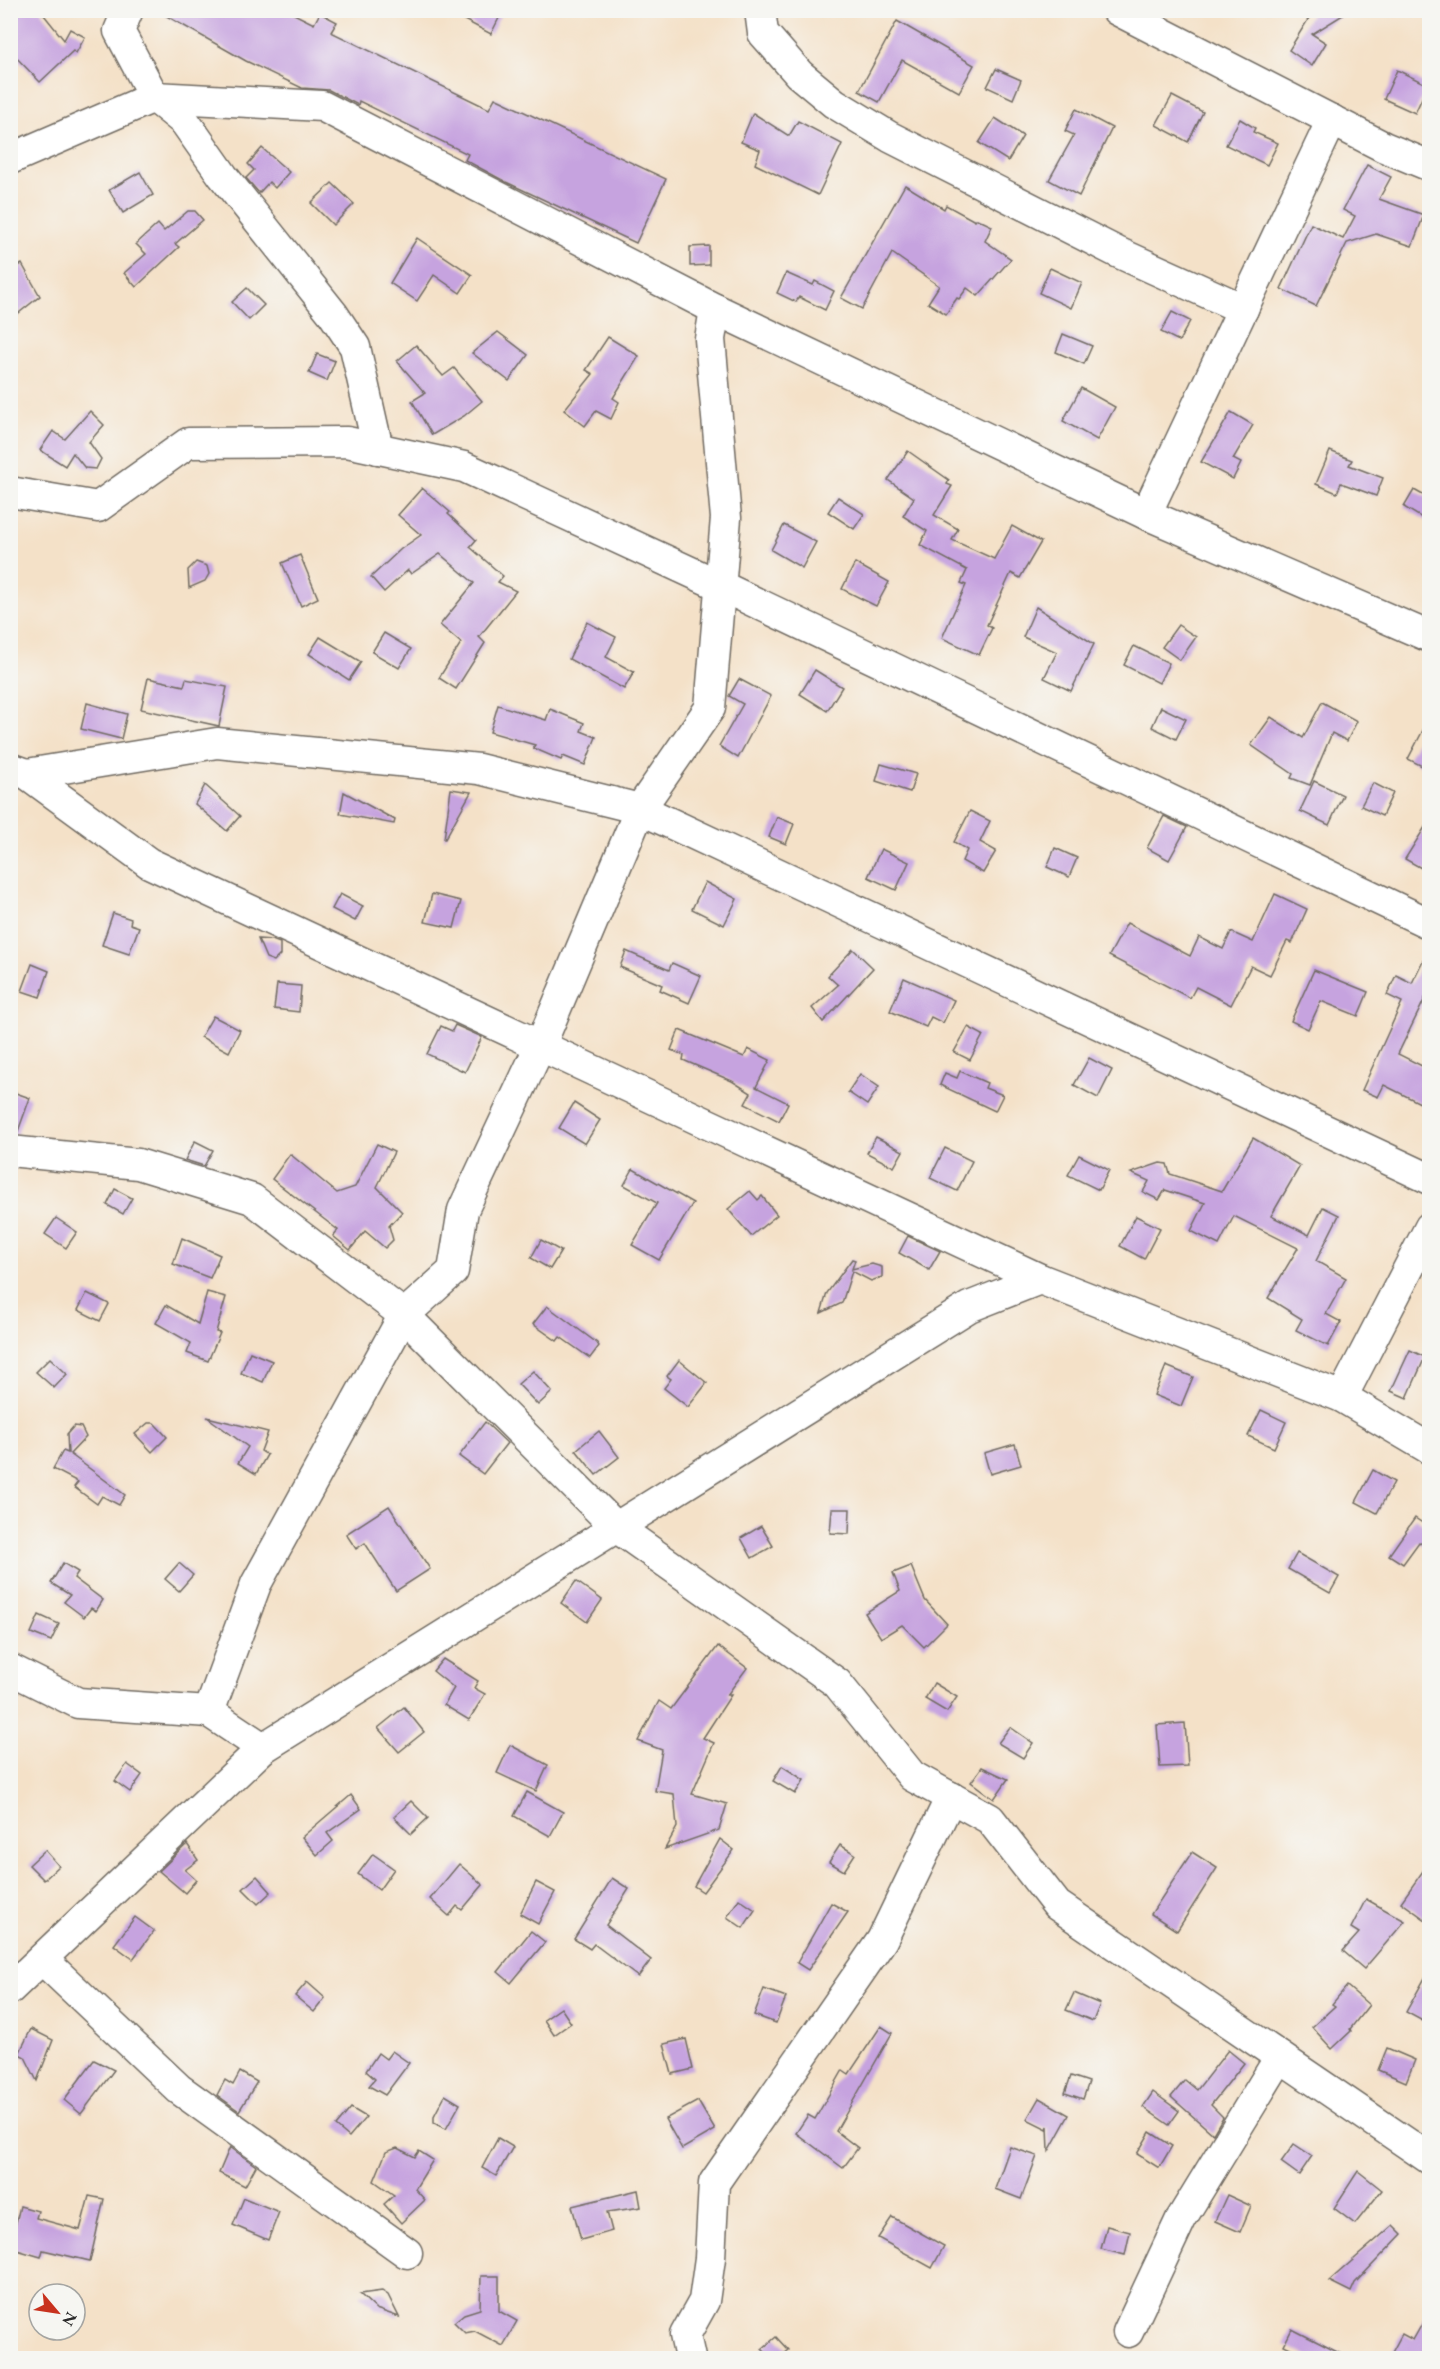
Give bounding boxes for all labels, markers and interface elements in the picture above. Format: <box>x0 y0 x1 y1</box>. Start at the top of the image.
north arrow <box>27 2282 87 2342</box>
text: N <box>57 2308 82 2330</box>

